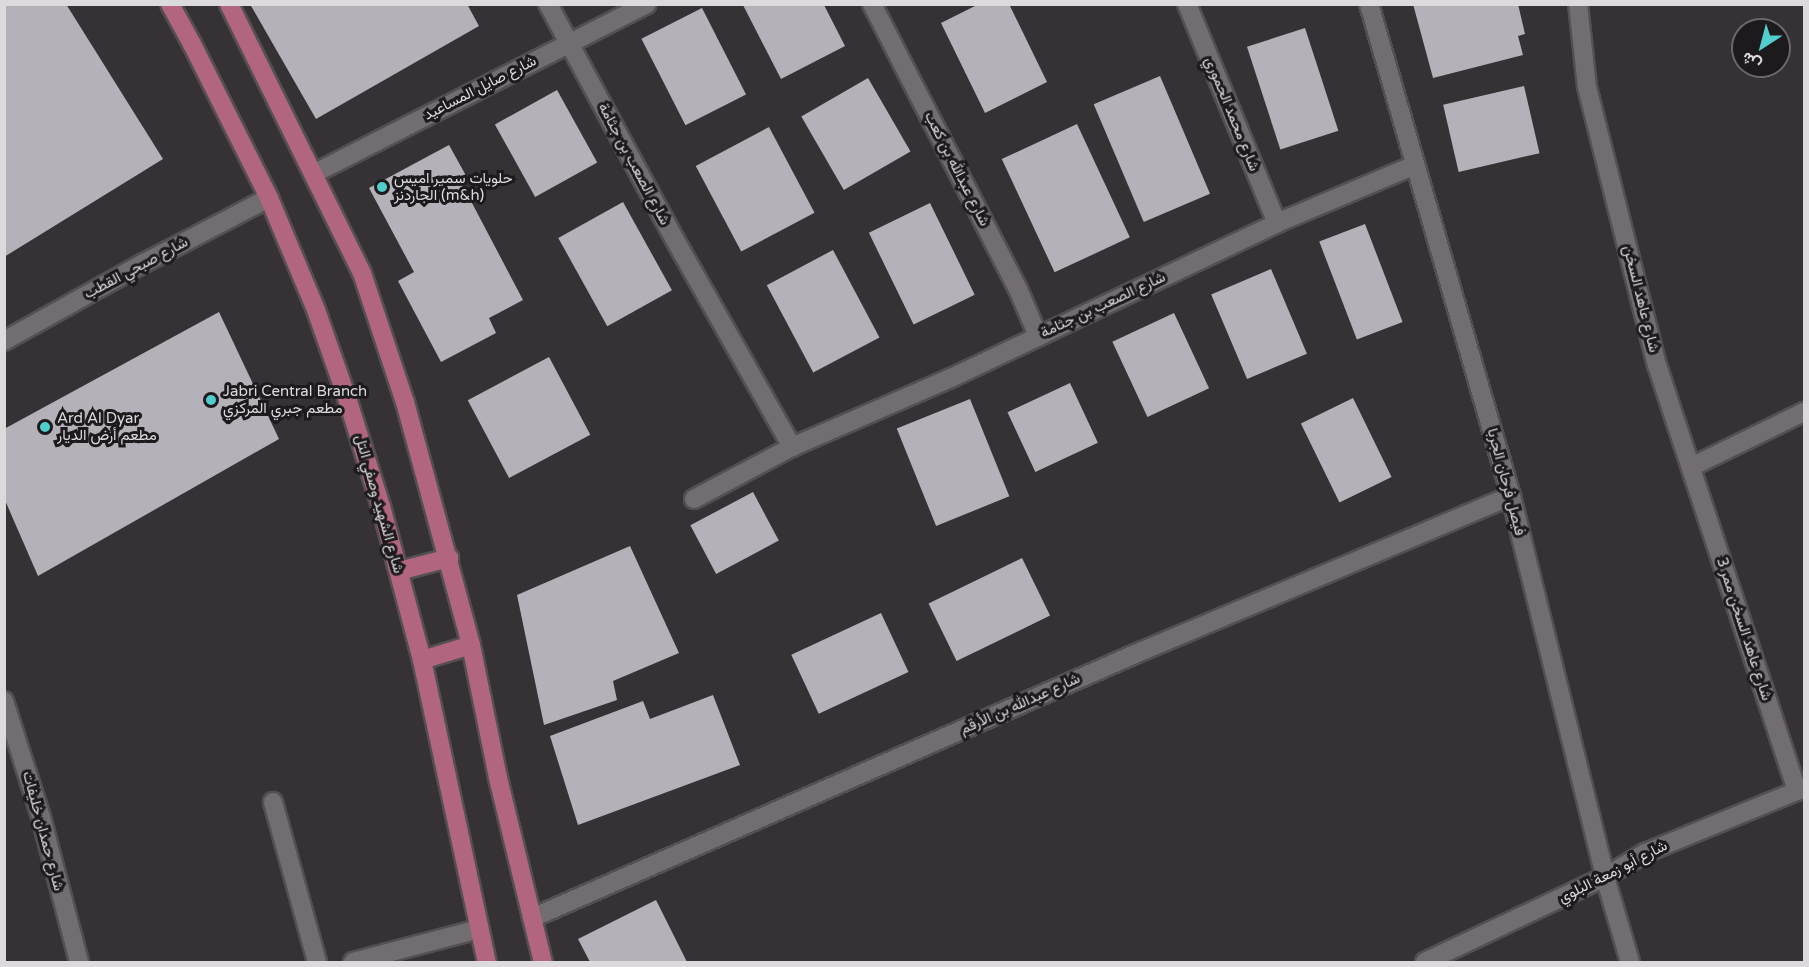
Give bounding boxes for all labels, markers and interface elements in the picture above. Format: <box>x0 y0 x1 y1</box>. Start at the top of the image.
north arrow <box>1731 18 1791 78</box>
text: ش <box>1738 47 1765 75</box>
street label: شارع صايل المساعيد <box>421 52 539 124</box>
street label: شارع محمد الحموري <box>1201 54 1263 174</box>
street label: شارع الصعب بن جثامة <box>594 100 674 228</box>
street label: شارع عبدالله بن كعب <box>920 109 994 229</box>
place label: حلويات سمير اميس الجاردنز (m&h) <box>394 169 513 204</box>
marker: حلويات سمير اميس الجاردنز (m&h) <box>375 180 389 194</box>
street label: شارع صبحي القطب <box>81 233 191 303</box>
street label: شارع عاهد السخن <box>1619 244 1663 354</box>
street label: شارع الصعب بن جثامة <box>1038 268 1168 342</box>
place label: Jabri Central Branch مطعم جبري المركزي <box>223 382 367 417</box>
marker: Jabri Central Branch مطعم جبري المركزي <box>204 393 218 407</box>
place label: Ard Al Dyar مطعم أرض الديار <box>57 409 157 444</box>
marker: Ard Al Dyar مطعم أرض الديار <box>38 420 52 434</box>
street label: فيصل فرحان الجربا <box>1483 426 1529 538</box>
street label: شارع الشهيد وصفي التل <box>351 433 407 575</box>
street label: شارع عاهد السخن ممر 3 <box>1712 555 1776 703</box>
street label: شارع عبدالله بن الأرقم <box>957 669 1083 739</box>
street label: شارع حمدان خليفات <box>18 769 68 893</box>
street label: شارع أبو زمعة البلوي <box>1556 837 1670 907</box>

